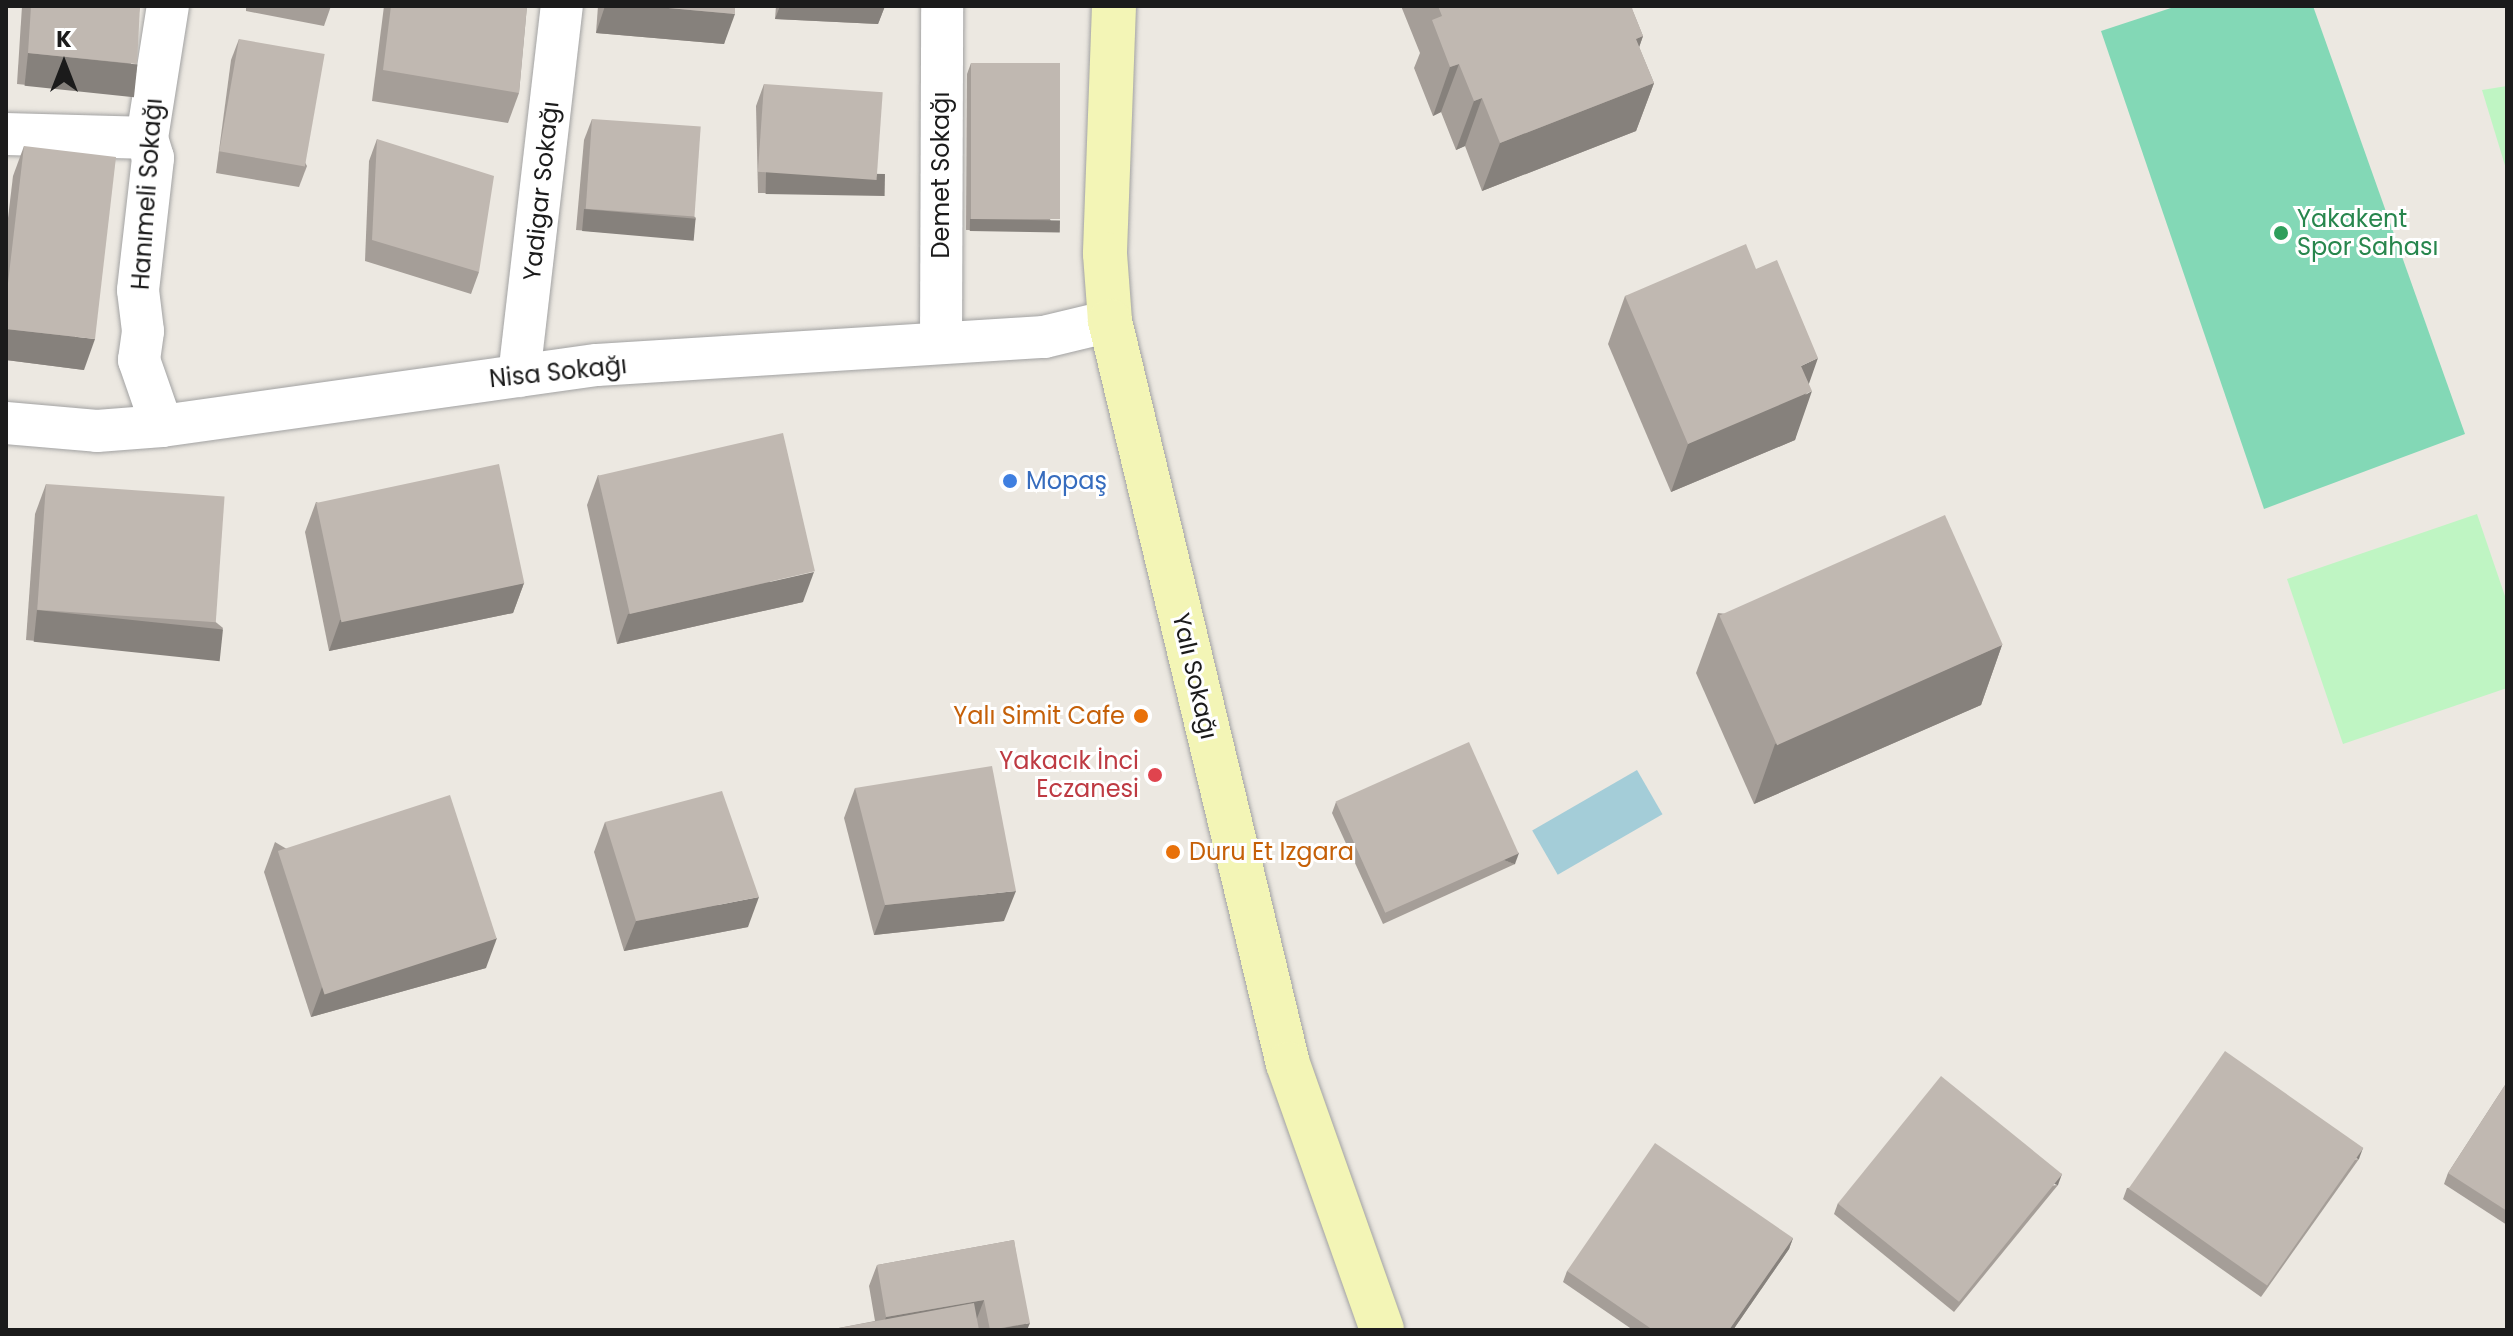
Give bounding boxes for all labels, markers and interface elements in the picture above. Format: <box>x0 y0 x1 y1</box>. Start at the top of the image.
north arrow <box>24 24 104 104</box>
text: K <box>56 24 72 55</box>
street label: Demet Sokağı <box>927 92 955 258</box>
street label: Hanımeli Sokağı <box>126 97 168 291</box>
street label: Yadigar Sokağı <box>517 100 565 282</box>
place label: Yakakent Spor Sahası <box>2297 205 2438 261</box>
marker: Yakakent Spor Sahası <box>2272 224 2290 242</box>
street label: Nisa Sokağı <box>488 350 628 394</box>
place label: Mopaş <box>1026 467 1107 495</box>
marker: Mopaş <box>1001 472 1019 490</box>
street label: Yalı Sokağı <box>1167 610 1223 742</box>
place label: Yalı Simit Cafe <box>953 702 1125 730</box>
marker: Yalı Simit Cafe <box>1132 707 1150 725</box>
place label: Yakacık İnci Eczanesi <box>999 747 1139 803</box>
marker: Yakacık İnci Eczanesi <box>1146 766 1164 784</box>
place label: Duru Et Izgara <box>1189 838 1354 866</box>
marker: Duru Et Izgara <box>1164 843 1182 861</box>

